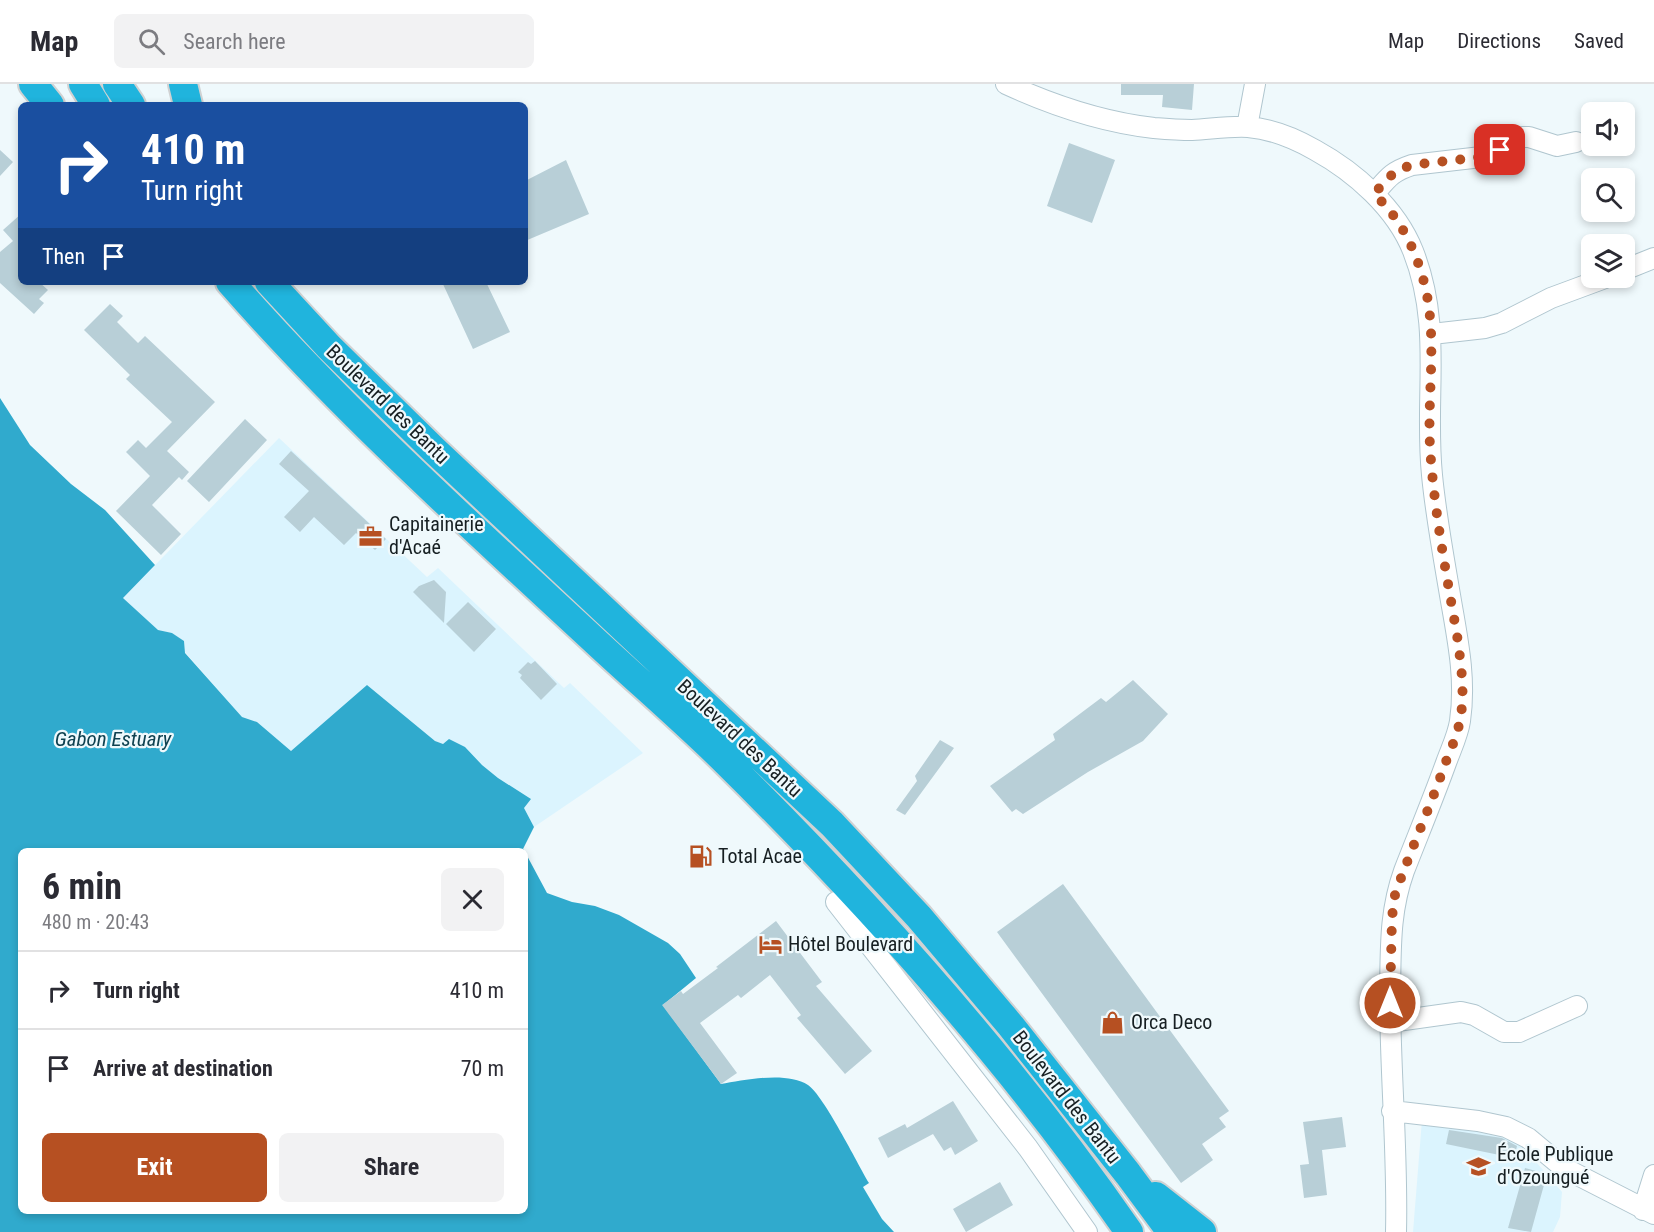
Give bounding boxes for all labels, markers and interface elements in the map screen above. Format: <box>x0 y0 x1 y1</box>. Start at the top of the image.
search box <box>114 14 534 68</box>
text: Map <box>30 25 78 58</box>
icon: search <box>135 25 168 58</box>
text: Search here <box>183 29 286 54</box>
text: Map <box>1388 29 1424 53</box>
text: Directions <box>1457 29 1541 53</box>
text: Saved <box>1574 29 1624 53</box>
map controls <box>1581 102 1635 288</box>
button: sound <box>1581 102 1635 156</box>
pin <box>1474 124 1525 175</box>
text: 410 m <box>141 125 246 174</box>
icon: right <box>42 126 120 204</box>
icon: arrive <box>1483 133 1516 166</box>
button: search <box>1581 168 1635 222</box>
text: Turn right <box>141 175 243 207</box>
button: layers <box>1581 234 1635 288</box>
icon: arrive <box>97 240 130 273</box>
text: Then <box>42 244 85 269</box>
street label: Boulevard des Bantu <box>322 339 454 469</box>
place label: Capitainerie d'Acaé <box>389 512 484 559</box>
office icon: Capitainerie d'Acaé <box>358 523 384 549</box>
street label: Boulevard des Bantu <box>673 674 807 802</box>
water label: Gabon Estuary <box>55 727 172 751</box>
fuel station icon: Total Acae <box>687 843 713 869</box>
place label: Total Acae <box>718 844 802 868</box>
text: 6 min <box>42 866 122 908</box>
button: close <box>441 868 504 931</box>
text: 480 m · 20:43 <box>42 910 149 934</box>
hotel icon: Hôtel Boulevard <box>757 931 783 957</box>
place label: Hôtel Boulevard <box>788 932 913 956</box>
position arrow <box>1358 971 1422 1035</box>
icon: right <box>42 974 75 1007</box>
text: Turn right <box>93 978 180 1003</box>
text: 410 m <box>450 978 504 1003</box>
shop icon: Orca Deco <box>1100 1009 1126 1035</box>
place label: Orca Deco <box>1131 1010 1212 1034</box>
street label: Boulevard des Bantu <box>1008 1026 1126 1168</box>
icon: arrive <box>42 1052 75 1085</box>
text: Arrive at destination <box>93 1056 273 1081</box>
text: 70 m <box>461 1056 504 1081</box>
button: Exit <box>42 1133 267 1202</box>
button: Share <box>279 1133 504 1202</box>
place label: École Publique d'Ozoungué <box>1497 1142 1613 1189</box>
school or university icon: École Publique d'Ozoungué <box>1466 1153 1492 1179</box>

